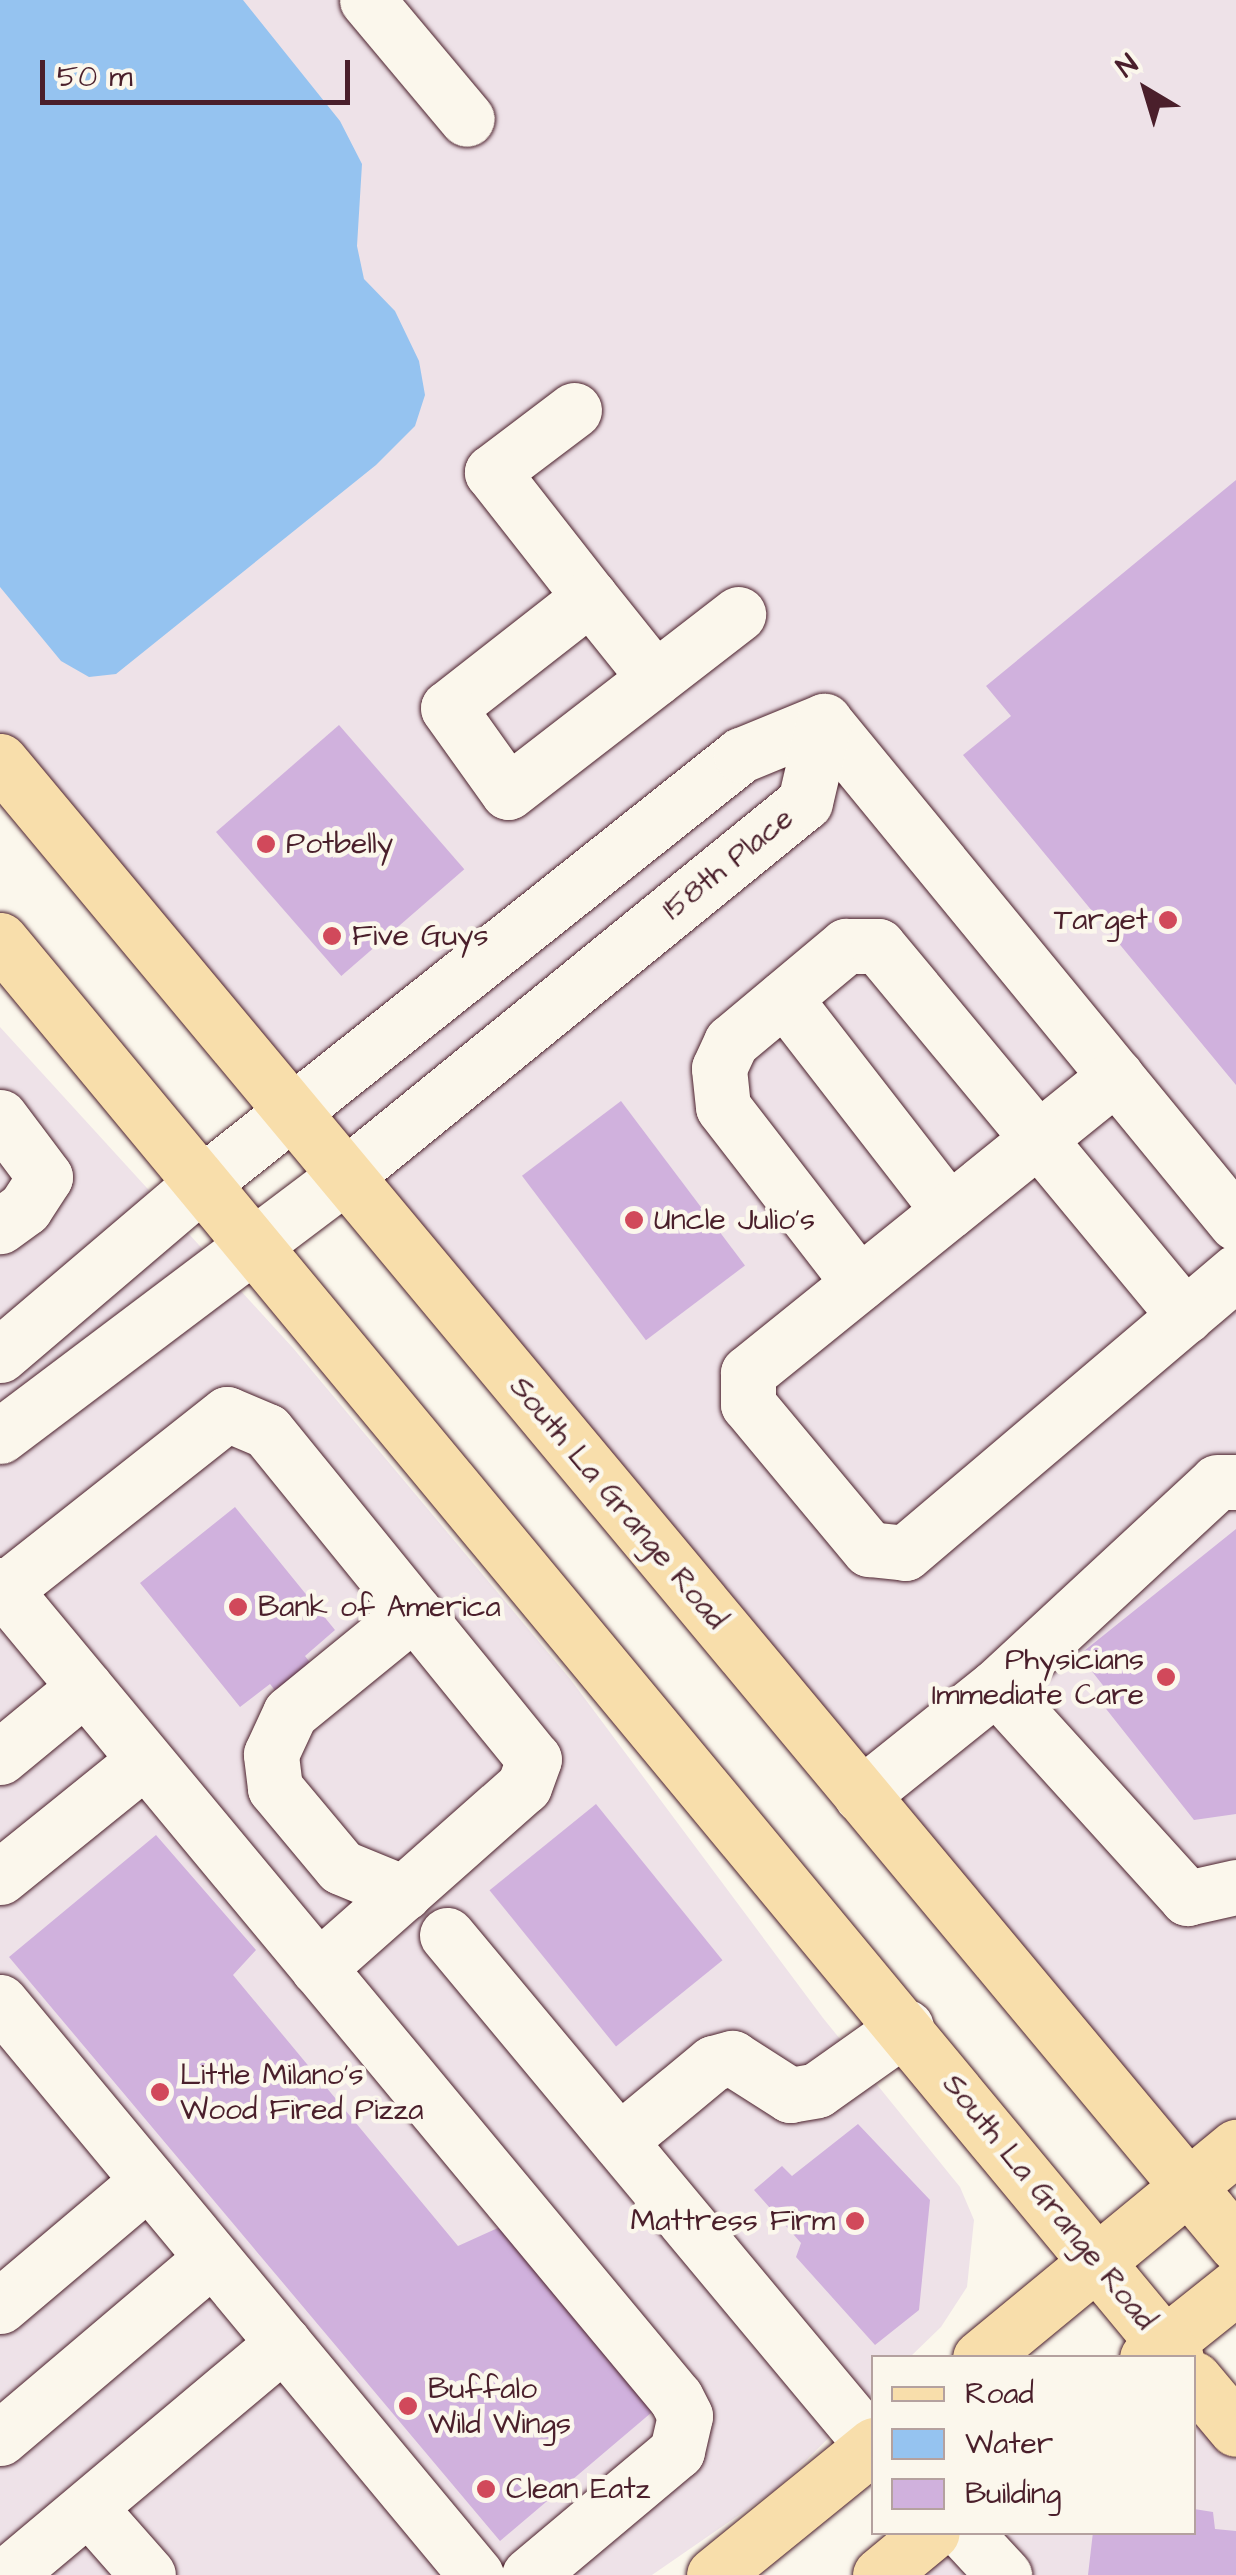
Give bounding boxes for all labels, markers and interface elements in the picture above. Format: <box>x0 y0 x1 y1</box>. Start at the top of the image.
scale bar <box>45 40 355 102</box>
north arrow <box>1096 40 1196 140</box>
text: N <box>1108 45 1146 87</box>
text: 50 m <box>57 56 133 98</box>
street label: 158th Place <box>655 800 801 928</box>
place label: Potbelly <box>286 826 393 862</box>
marker: Potbelly <box>255 833 277 855</box>
place label: Target <box>1054 902 1148 938</box>
marker: Target <box>1157 909 1179 931</box>
place label: Five Guys <box>352 918 489 954</box>
marker: Five Guys <box>321 925 343 947</box>
place label: Uncle Julio's <box>654 1202 815 1238</box>
marker: Uncle Julio's <box>623 1209 645 1231</box>
street label: South La Grange Road <box>502 1369 734 1637</box>
place label: Bank of America <box>258 1589 501 1625</box>
marker: Bank of America <box>227 1596 249 1618</box>
place label: Physicians Immediate Care <box>932 1642 1144 1712</box>
marker: Physicians Immediate Care <box>1153 1664 1179 1690</box>
place label: Little Milano's Wood Fired Pizza <box>180 2057 423 2128</box>
street label: South La Grange Road <box>935 2067 1163 2337</box>
marker: Little Milano's Wood Fired Pizza <box>149 2081 171 2103</box>
place label: Mattress Firm <box>631 2203 835 2239</box>
marker: Mattress Firm <box>844 2210 866 2232</box>
legend <box>871 2355 1196 2535</box>
place label: Buffalo Wild Wings <box>428 2371 571 2442</box>
text: Road <box>965 2373 1034 2415</box>
marker: Buffalo Wild Wings <box>397 2395 419 2417</box>
text: Water <box>965 2423 1053 2465</box>
place label: Clean Eatz <box>506 2471 650 2507</box>
text: Building <box>965 2473 1061 2515</box>
marker: Clean Eatz <box>475 2478 497 2500</box>

